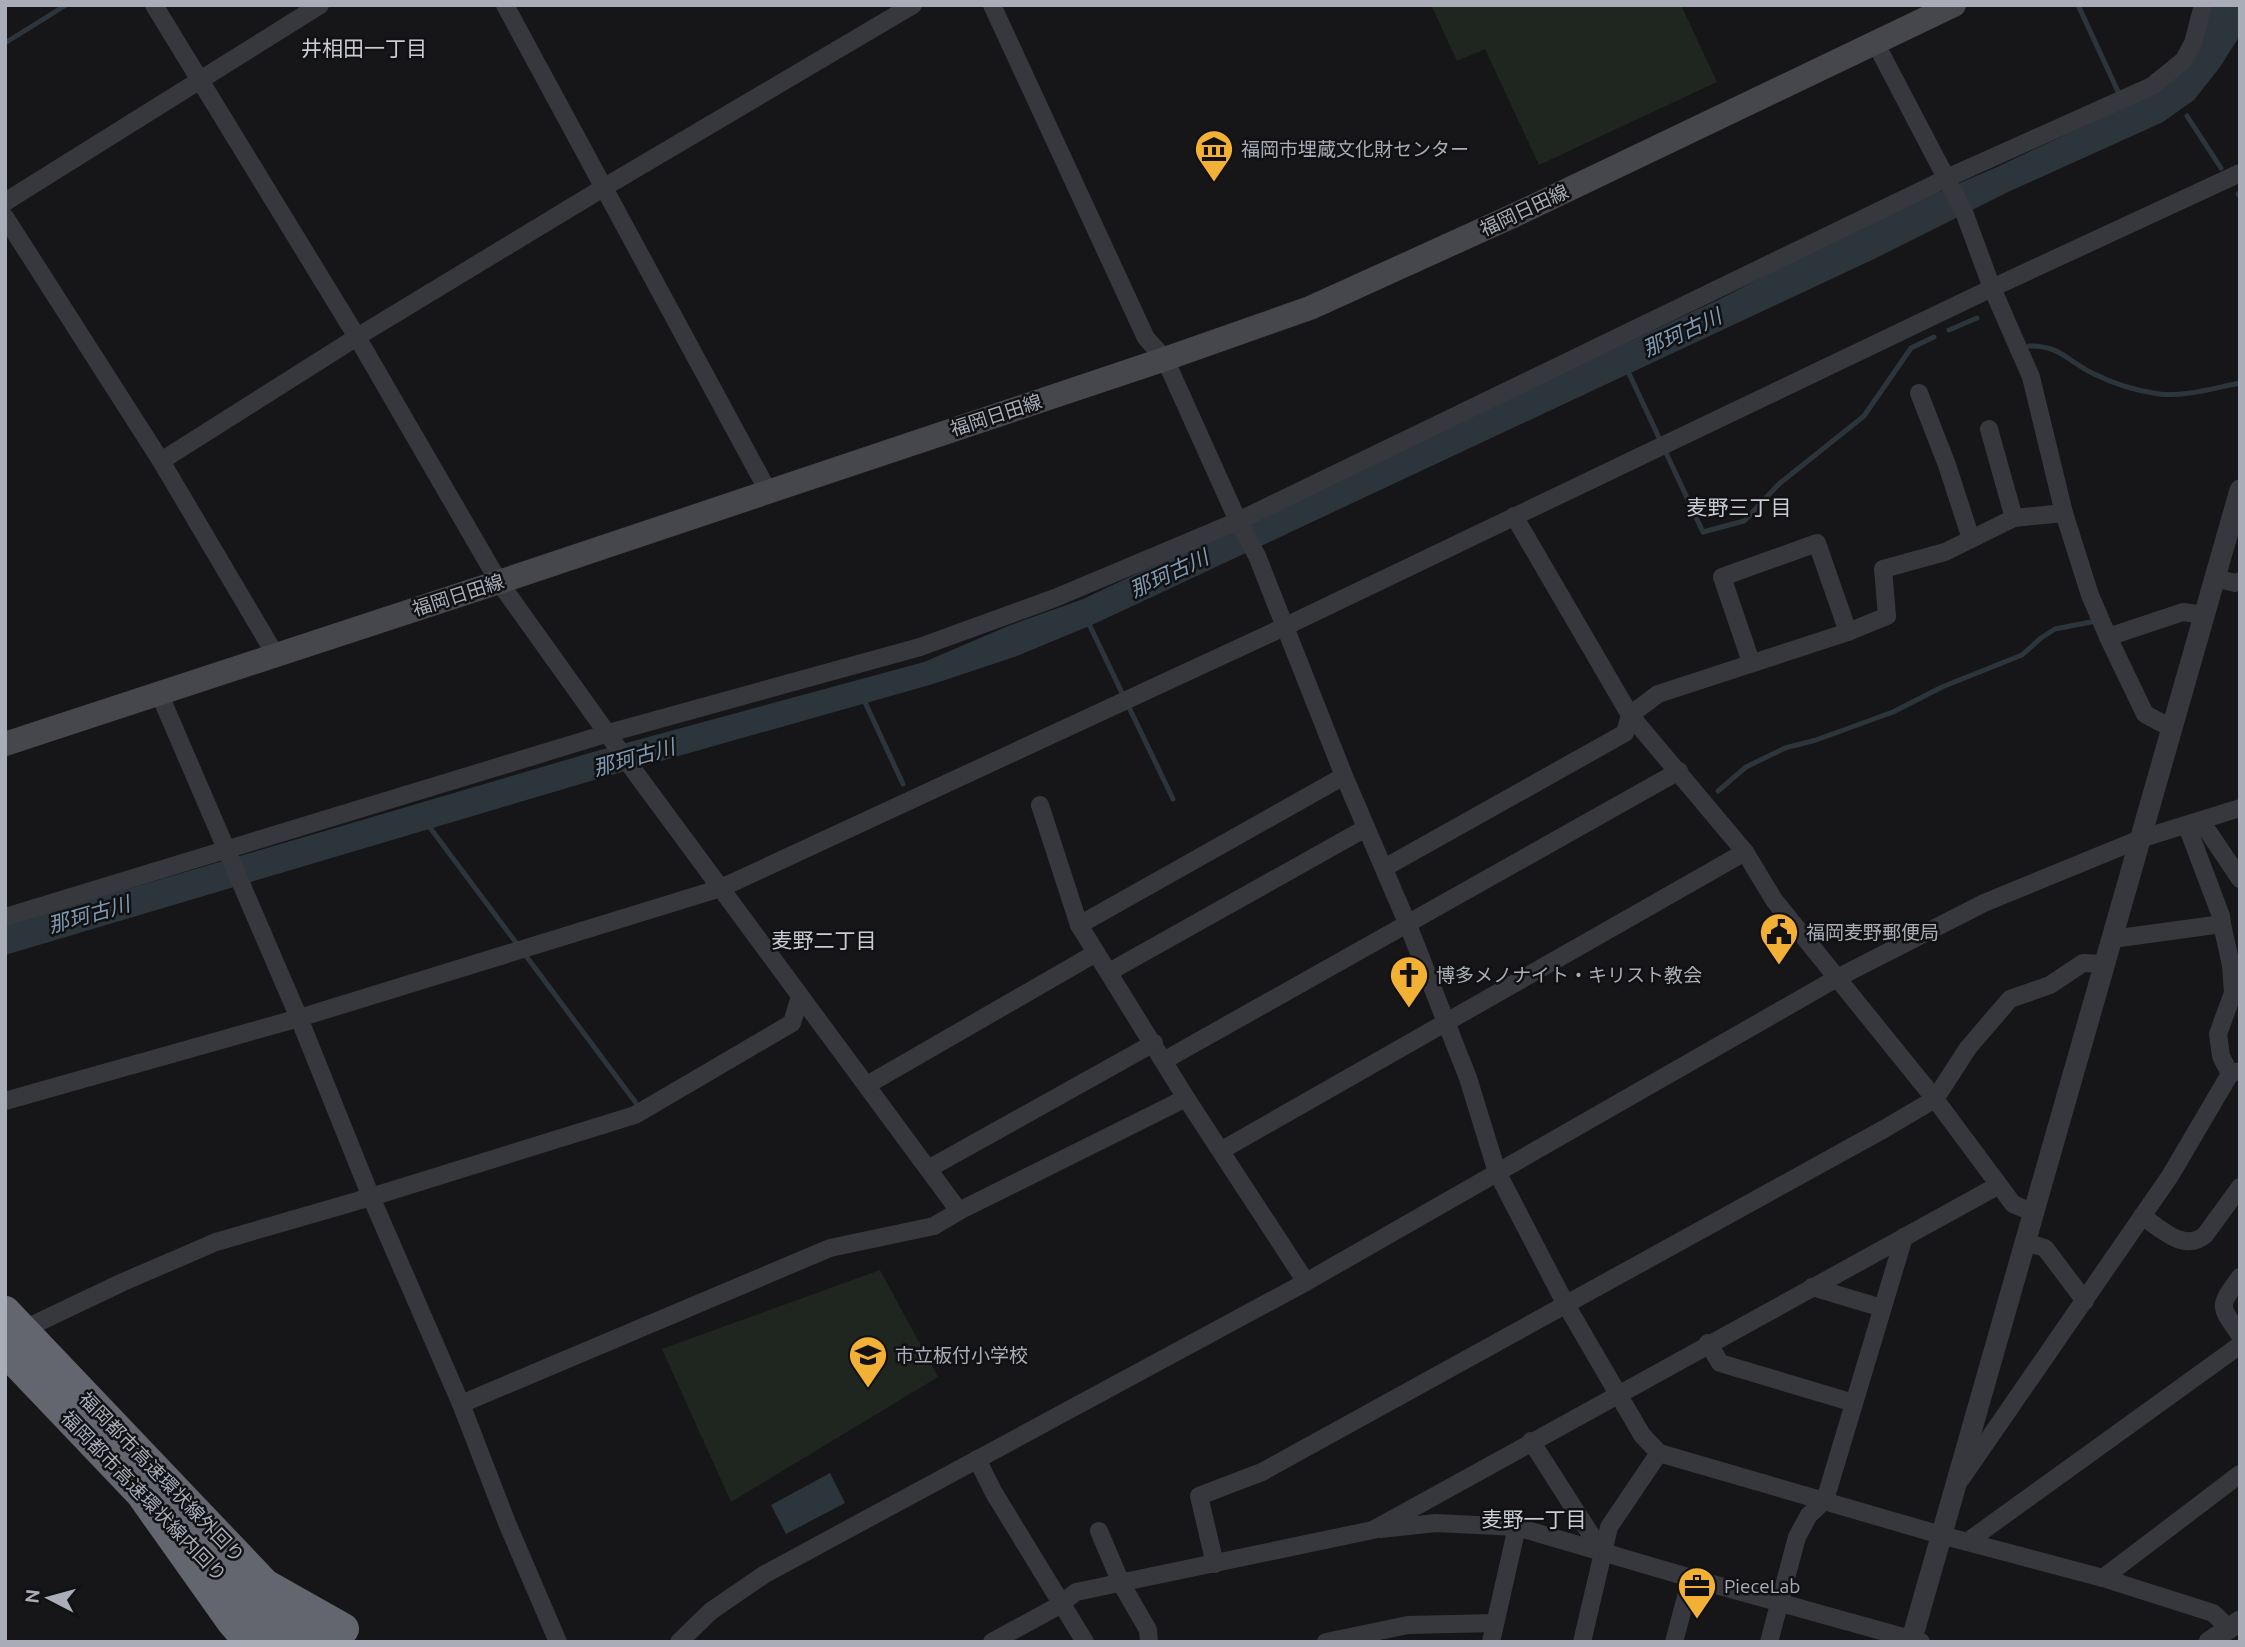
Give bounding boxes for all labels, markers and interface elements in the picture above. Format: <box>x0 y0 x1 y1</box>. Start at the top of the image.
district label: 井相田一丁目 <box>301 36 427 60</box>
museum icon: 福岡市埋蔵文化財センター <box>1193 128 1235 183</box>
place label: 福岡市埋蔵文化財センター <box>1241 138 1469 160</box>
street label: 福岡日田線 <box>1476 180 1572 240</box>
water label: 那珂古川 <box>1638 303 1727 361</box>
street label: 福岡日田線 <box>947 390 1045 440</box>
district label: 麦野三丁目 <box>1687 495 1792 519</box>
water label: 那珂古川 <box>1125 544 1214 602</box>
street label: 福岡日田線 <box>409 570 507 620</box>
water label: 那珂古川 <box>590 733 679 780</box>
water label: 那珂古川 <box>45 890 134 937</box>
public building icon: 福岡麦野郵便局 <box>1758 911 1800 966</box>
place label: 福岡麦野郵便局 <box>1806 921 1939 943</box>
district label: 麦野二丁目 <box>772 928 877 952</box>
church icon: 博多メノナイト・キリスト教会 <box>1388 954 1430 1009</box>
place label: 博多メノナイト・キリスト教会 <box>1436 964 1702 986</box>
school or university icon: 市立板付小学校 <box>847 1334 889 1389</box>
place label: 市立板付小学校 <box>895 1344 1028 1366</box>
street label: 福岡都市高速環状線外回り <box>75 1387 249 1567</box>
street label: 福岡都市高速環状線内回り <box>57 1406 231 1586</box>
district label: 麦野一丁目 <box>1482 1507 1587 1531</box>
north arrow <box>14 1563 84 1633</box>
office icon: PieceLab <box>1676 1565 1718 1620</box>
place label: PieceLab <box>1724 1575 1800 1597</box>
text: N <box>20 1588 44 1604</box>

